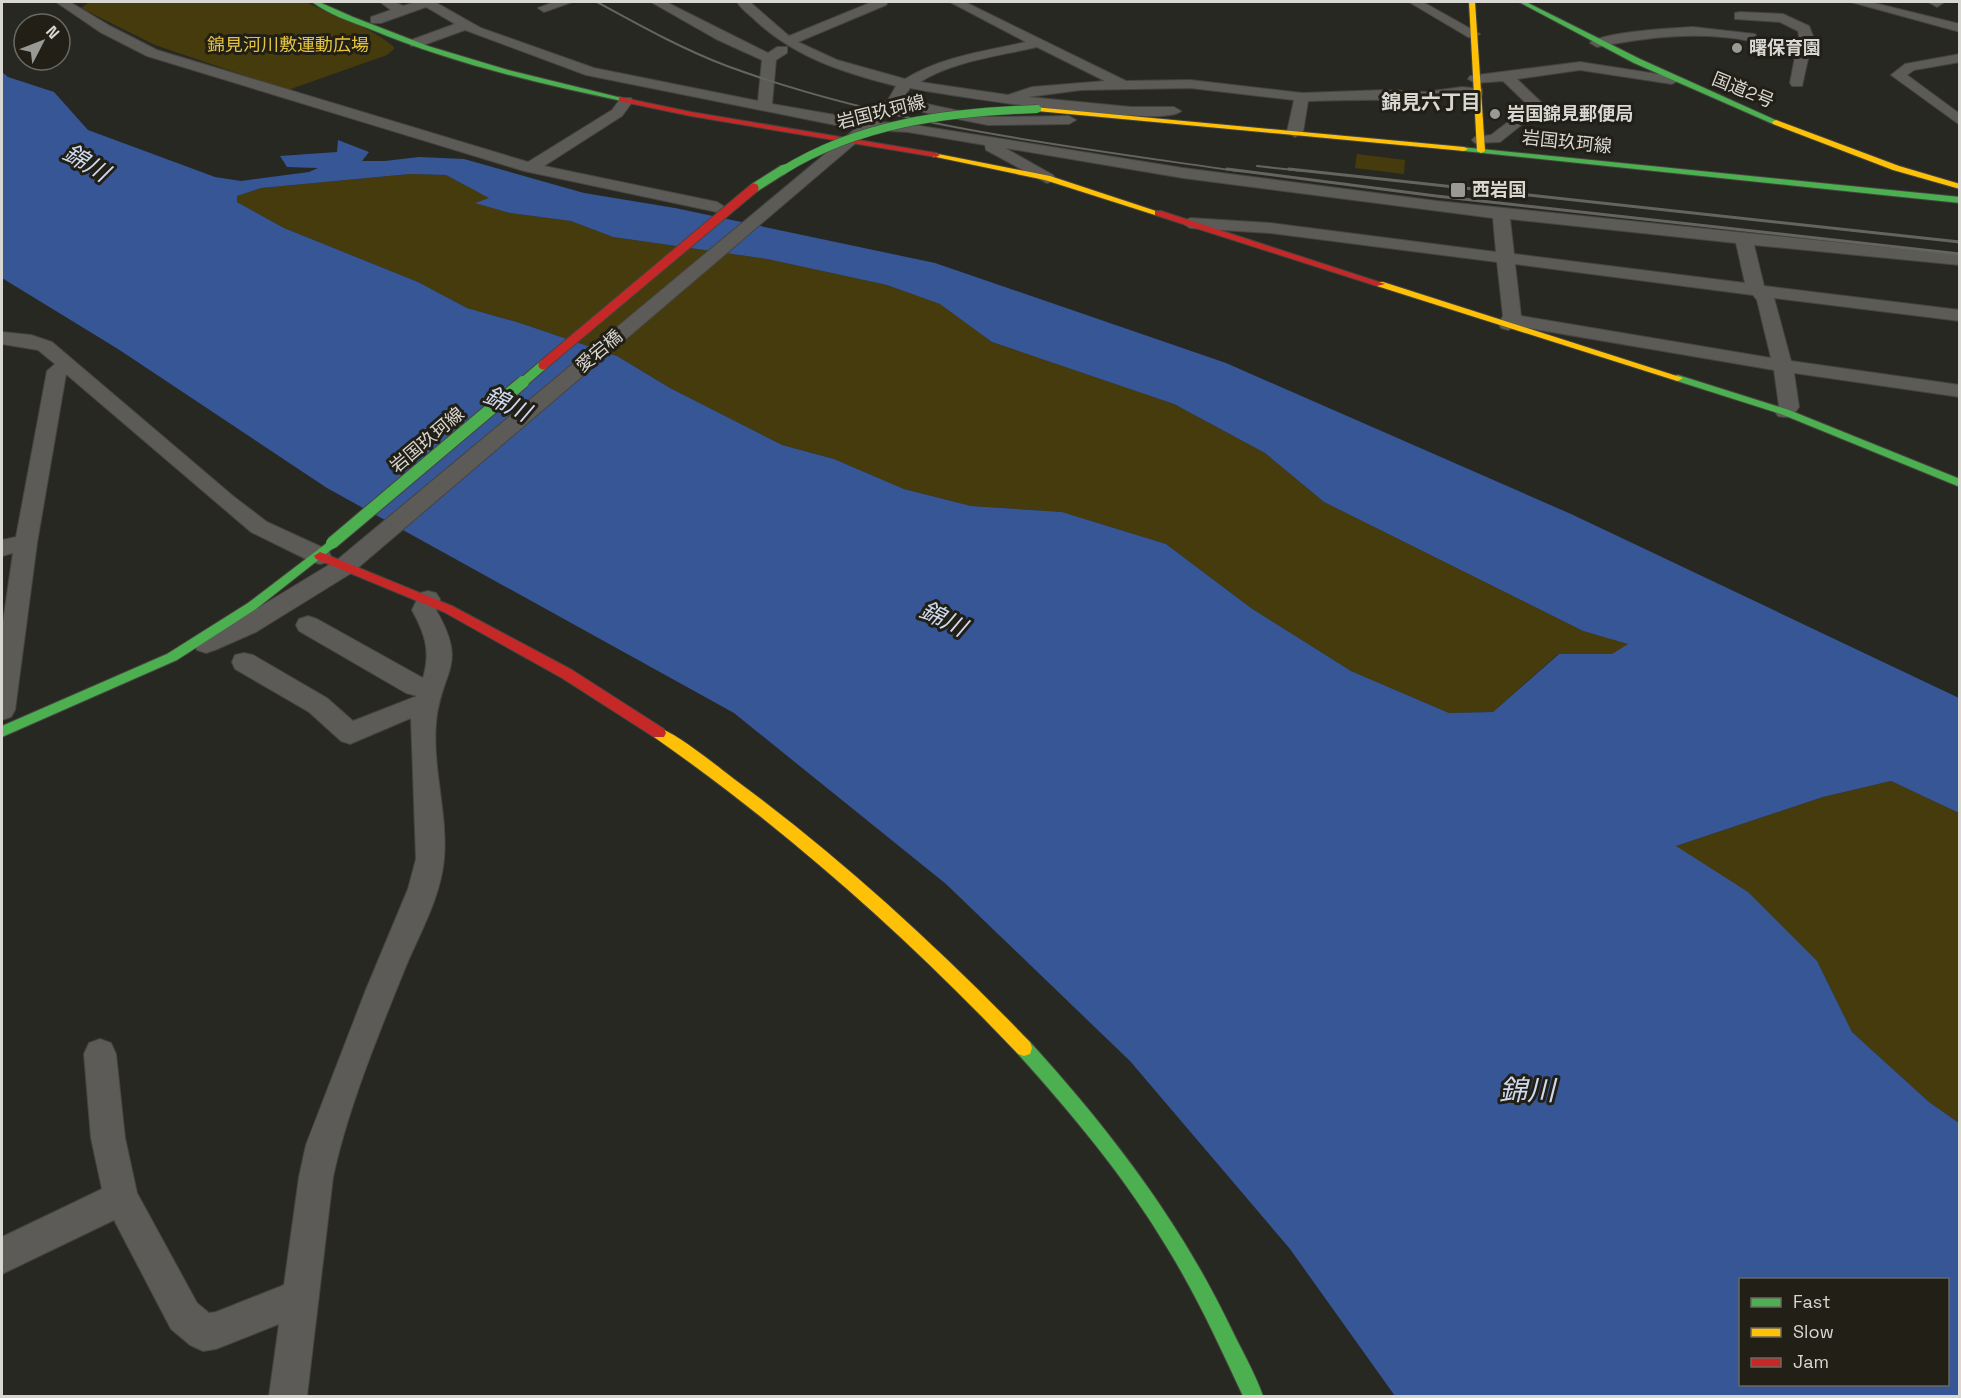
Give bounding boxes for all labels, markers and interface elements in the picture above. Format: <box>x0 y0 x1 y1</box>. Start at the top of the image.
north arrow <box>12 12 72 72</box>
text: N <box>41 21 64 43</box>
park label: 錦見河川敷運動広場 <box>207 33 369 56</box>
place label: 曙保育園 <box>1749 36 1821 59</box>
marker: 曙保育園 <box>1730 41 1744 55</box>
street label: 国道2号 <box>1709 67 1778 112</box>
street label: 岩国玖珂線 <box>834 89 927 134</box>
district label: 錦見六丁目 <box>1381 89 1481 115</box>
place label: 岩国錦見郵便局 <box>1507 102 1633 125</box>
marker: 岩国錦見郵便局 <box>1488 107 1502 121</box>
street label: 岩国玖珂線 <box>1521 125 1613 158</box>
water label: 錦川 <box>58 137 117 190</box>
place label: 西岩国 <box>1472 178 1526 201</box>
marker: 西岩国 <box>1449 181 1467 199</box>
street label: 愛宕橋 <box>571 324 627 377</box>
water label: 錦川 <box>479 379 538 429</box>
street label: 岩国玖珂線 <box>385 402 469 477</box>
water label: 錦川 <box>915 594 974 644</box>
water label: 錦川 <box>1499 1072 1558 1108</box>
legend <box>1739 1278 1949 1386</box>
text: Fast <box>1793 1290 1830 1313</box>
text: Slow <box>1793 1320 1834 1343</box>
text: Jam <box>1793 1350 1829 1373</box>

